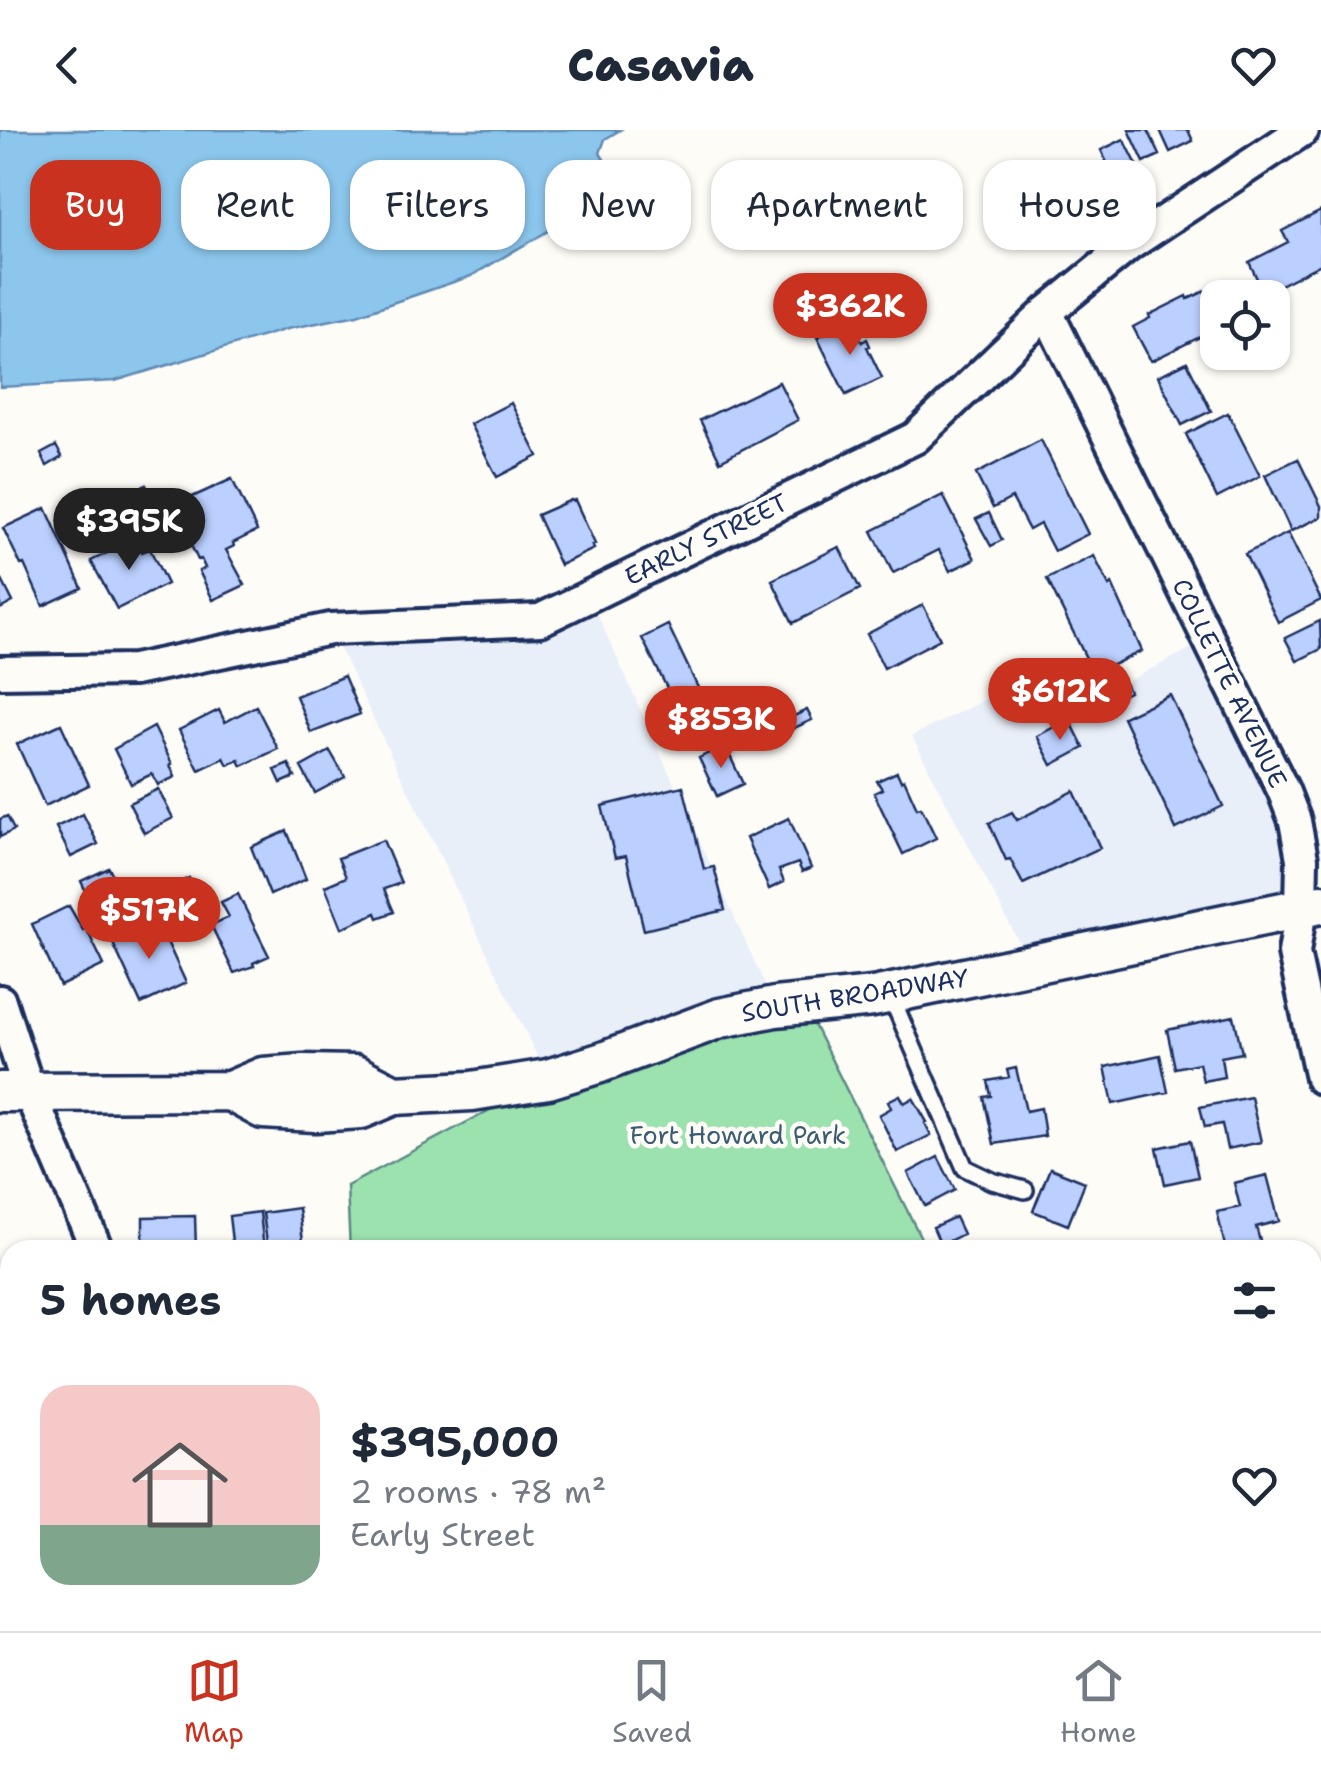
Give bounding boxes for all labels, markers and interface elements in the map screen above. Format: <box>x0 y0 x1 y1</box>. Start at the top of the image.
text: Casavia <box>567 35 754 95</box>
icon: back <box>40 38 95 93</box>
icon: heart <box>1226 38 1281 93</box>
chip: Buy <box>30 160 161 250</box>
chip: Rent <box>181 160 330 250</box>
chip: Filters <box>350 160 525 250</box>
chip: New <box>545 160 691 250</box>
chip: Apartment <box>711 160 963 250</box>
chip: House <box>983 160 1156 250</box>
pin: $362K <box>780 273 920 358</box>
map controls <box>1200 280 1290 370</box>
button: locate <box>1200 280 1290 370</box>
text: $362K <box>795 284 905 327</box>
street label: EARLY STREET <box>619 485 793 593</box>
pin: $395K <box>59 488 199 573</box>
text: $395K <box>75 499 183 542</box>
street label: COLLETTE AVENUE <box>1165 573 1295 793</box>
pin: $612K <box>990 658 1130 743</box>
text: $612K <box>1010 669 1110 712</box>
pin: $853K <box>651 686 791 771</box>
text: $853K <box>667 697 775 740</box>
pin: $517K <box>79 877 219 962</box>
text: $517K <box>99 888 199 931</box>
street label: SOUTH BROADWAY <box>739 960 971 1030</box>
park label: Fort Howard Park <box>630 1118 846 1152</box>
text: 5 homes <box>40 1272 221 1328</box>
icon: filters <box>1227 1273 1282 1328</box>
text: $395,000 <box>350 1414 559 1470</box>
icon: home <box>120 1425 240 1545</box>
icon: heart <box>1227 1458 1282 1513</box>
text: 2 rooms · 78 m² <box>350 1470 606 1513</box>
text: Early Street <box>350 1513 535 1556</box>
tab: Map <box>184 1653 244 1751</box>
tab: Saved <box>612 1653 692 1751</box>
tab: Home <box>1060 1653 1137 1751</box>

